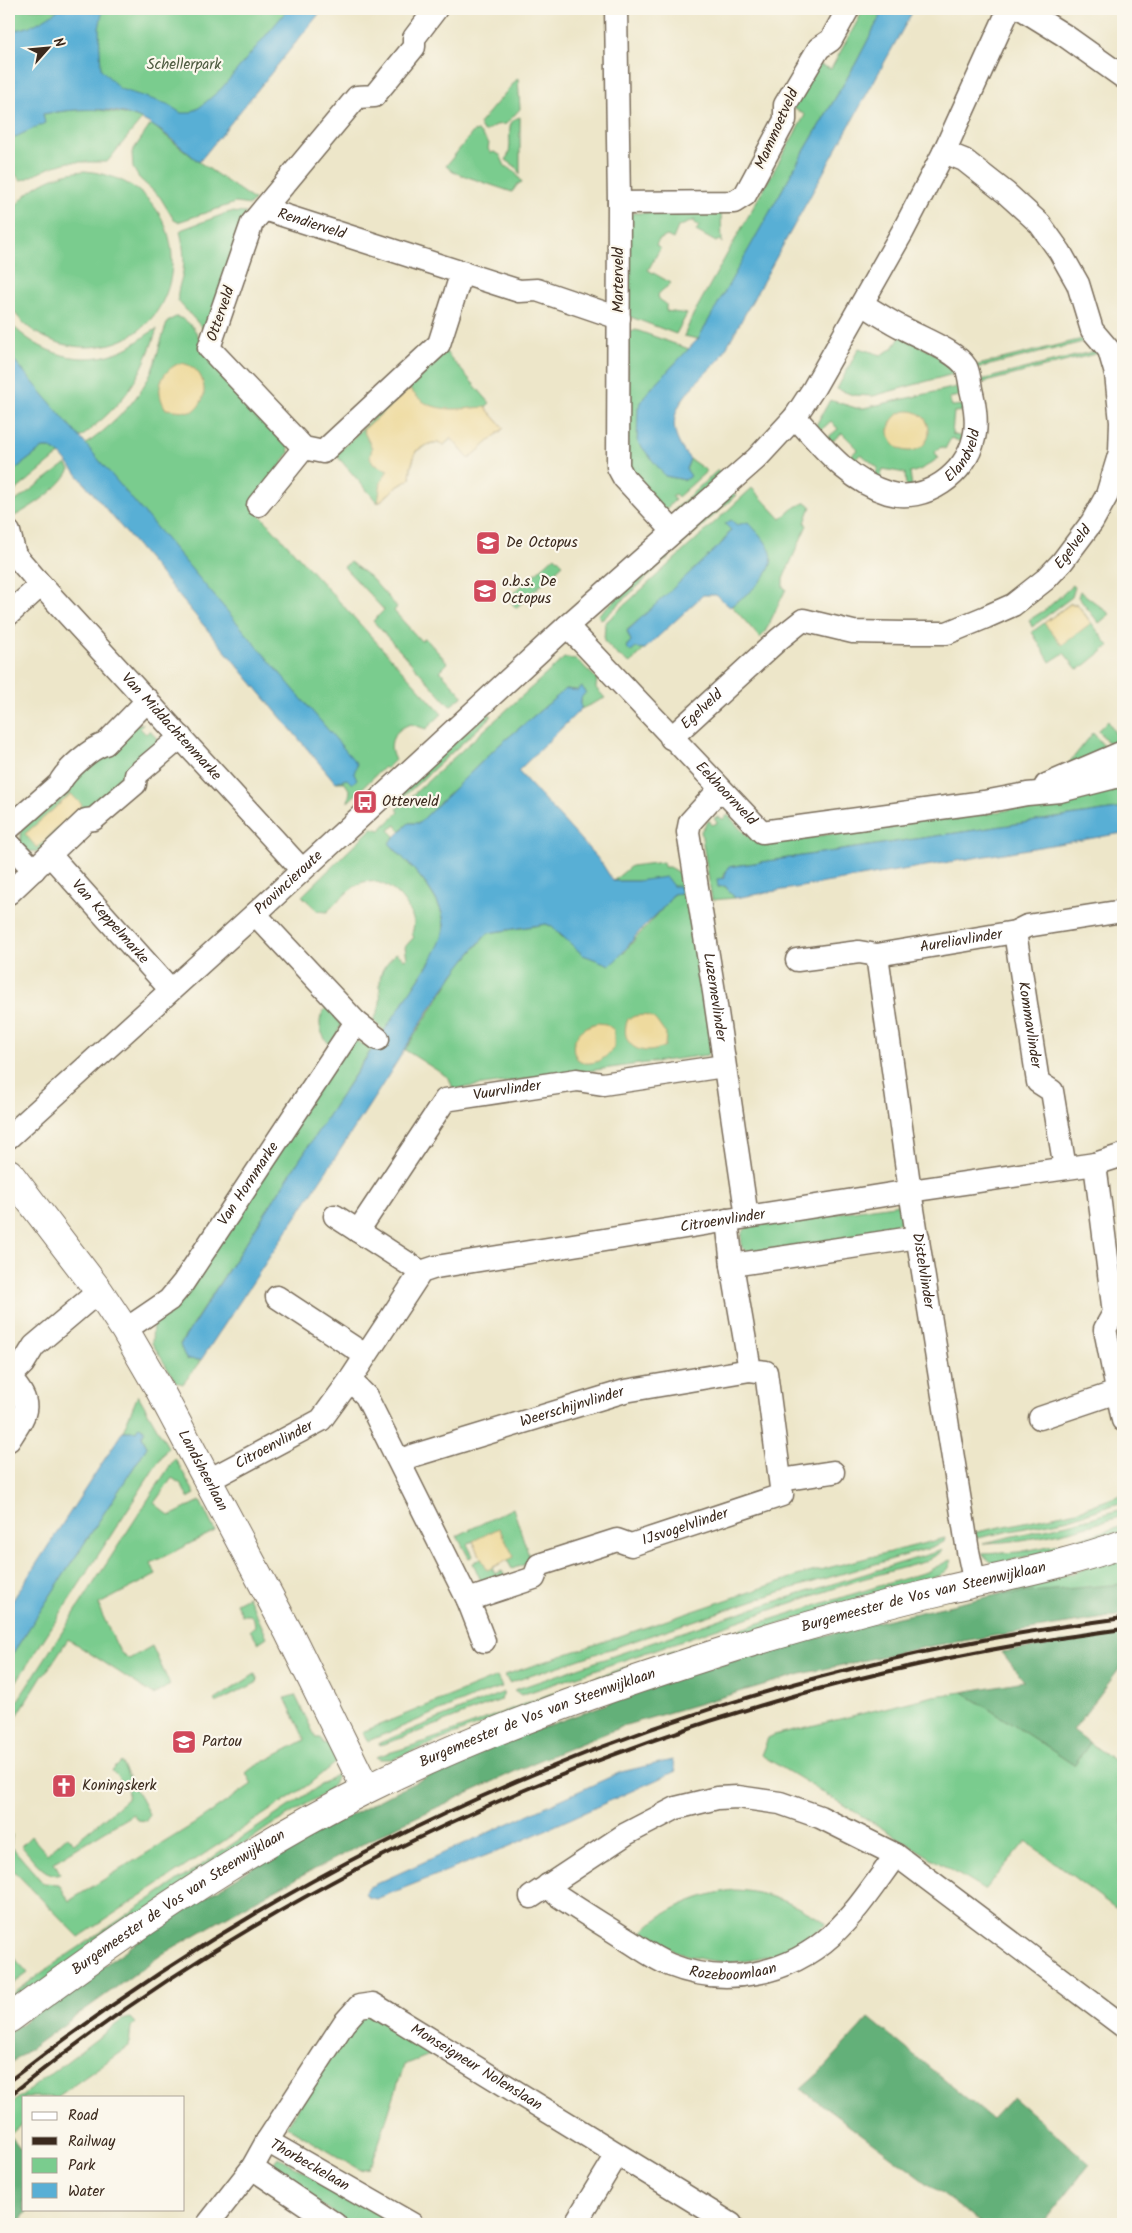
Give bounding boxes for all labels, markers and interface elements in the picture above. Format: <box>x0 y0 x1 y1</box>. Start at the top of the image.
north arrow <box>22 22 72 72</box>
text: N <box>47 34 71 52</box>
park label: Schellerpark <box>147 53 222 77</box>
street label: Mammoetveld <box>748 84 806 173</box>
street label: Rendierveld <box>274 202 349 247</box>
street label: Marterveld <box>607 247 631 313</box>
street label: Otterveld <box>200 283 242 345</box>
street label: Elandveld <box>939 427 988 489</box>
street label: Egelveld <box>1049 519 1098 575</box>
school or university icon: De Octopus <box>475 530 501 556</box>
place label: De Octopus <box>506 531 578 555</box>
place label: o.b.s. De Octopus <box>502 570 556 611</box>
school or university icon: o.b.s. De Octopus <box>472 578 498 604</box>
street label: Van Middachtenmarke <box>115 667 227 787</box>
street label: Egelveld <box>675 683 729 736</box>
street label: Eekhoornveld <box>689 756 763 832</box>
bus stop icon: Otterveld <box>352 789 378 815</box>
place label: Otterveld <box>382 790 439 814</box>
street label: Provincieroute <box>249 845 329 921</box>
street label: Van Keppelmarke <box>65 874 155 970</box>
street label: Aureliavlinder <box>918 922 1005 960</box>
street label: Luzernevlinder <box>696 951 733 1044</box>
street label: Kommavlinder <box>1011 980 1048 1071</box>
street label: Vuurvlinder <box>472 1073 544 1108</box>
street label: Van Hornmarke <box>212 1137 285 1231</box>
street label: Citroenvlinder <box>679 1202 768 1240</box>
street label: Distelvlinder <box>905 1231 941 1311</box>
street label: Weerschijnvlinder <box>517 1380 628 1434</box>
street label: Citroenvlinder <box>231 1414 319 1476</box>
street label: Landsheerlaan <box>171 1426 234 1516</box>
street label: IJsvogelvlinder <box>639 1501 732 1553</box>
street label: Burgemeester de Vos van Steenwijklaan <box>798 1555 1049 1639</box>
street label: Burgemeester de Vos van Steenwijklaan <box>415 1662 659 1775</box>
school or university icon: Partou <box>171 1729 197 1755</box>
place label: Partou <box>202 1730 242 1754</box>
church icon: Koningskerk <box>51 1773 77 1799</box>
place label: Koningskerk <box>82 1774 157 1798</box>
street label: Burgemeester de Vos van Steenwijklaan <box>67 1823 290 1981</box>
street label: Rozeboomlaan <box>687 1956 780 1988</box>
street label: Monseigneur Nolenslaan <box>406 2018 547 2117</box>
legend <box>22 2096 185 2210</box>
text: Road <box>68 2104 99 2128</box>
text: Railway <box>68 2130 116 2154</box>
street label: Thorbeckelaan <box>265 2133 354 2198</box>
text: Park <box>68 2154 96 2178</box>
text: Water <box>68 2180 105 2204</box>

